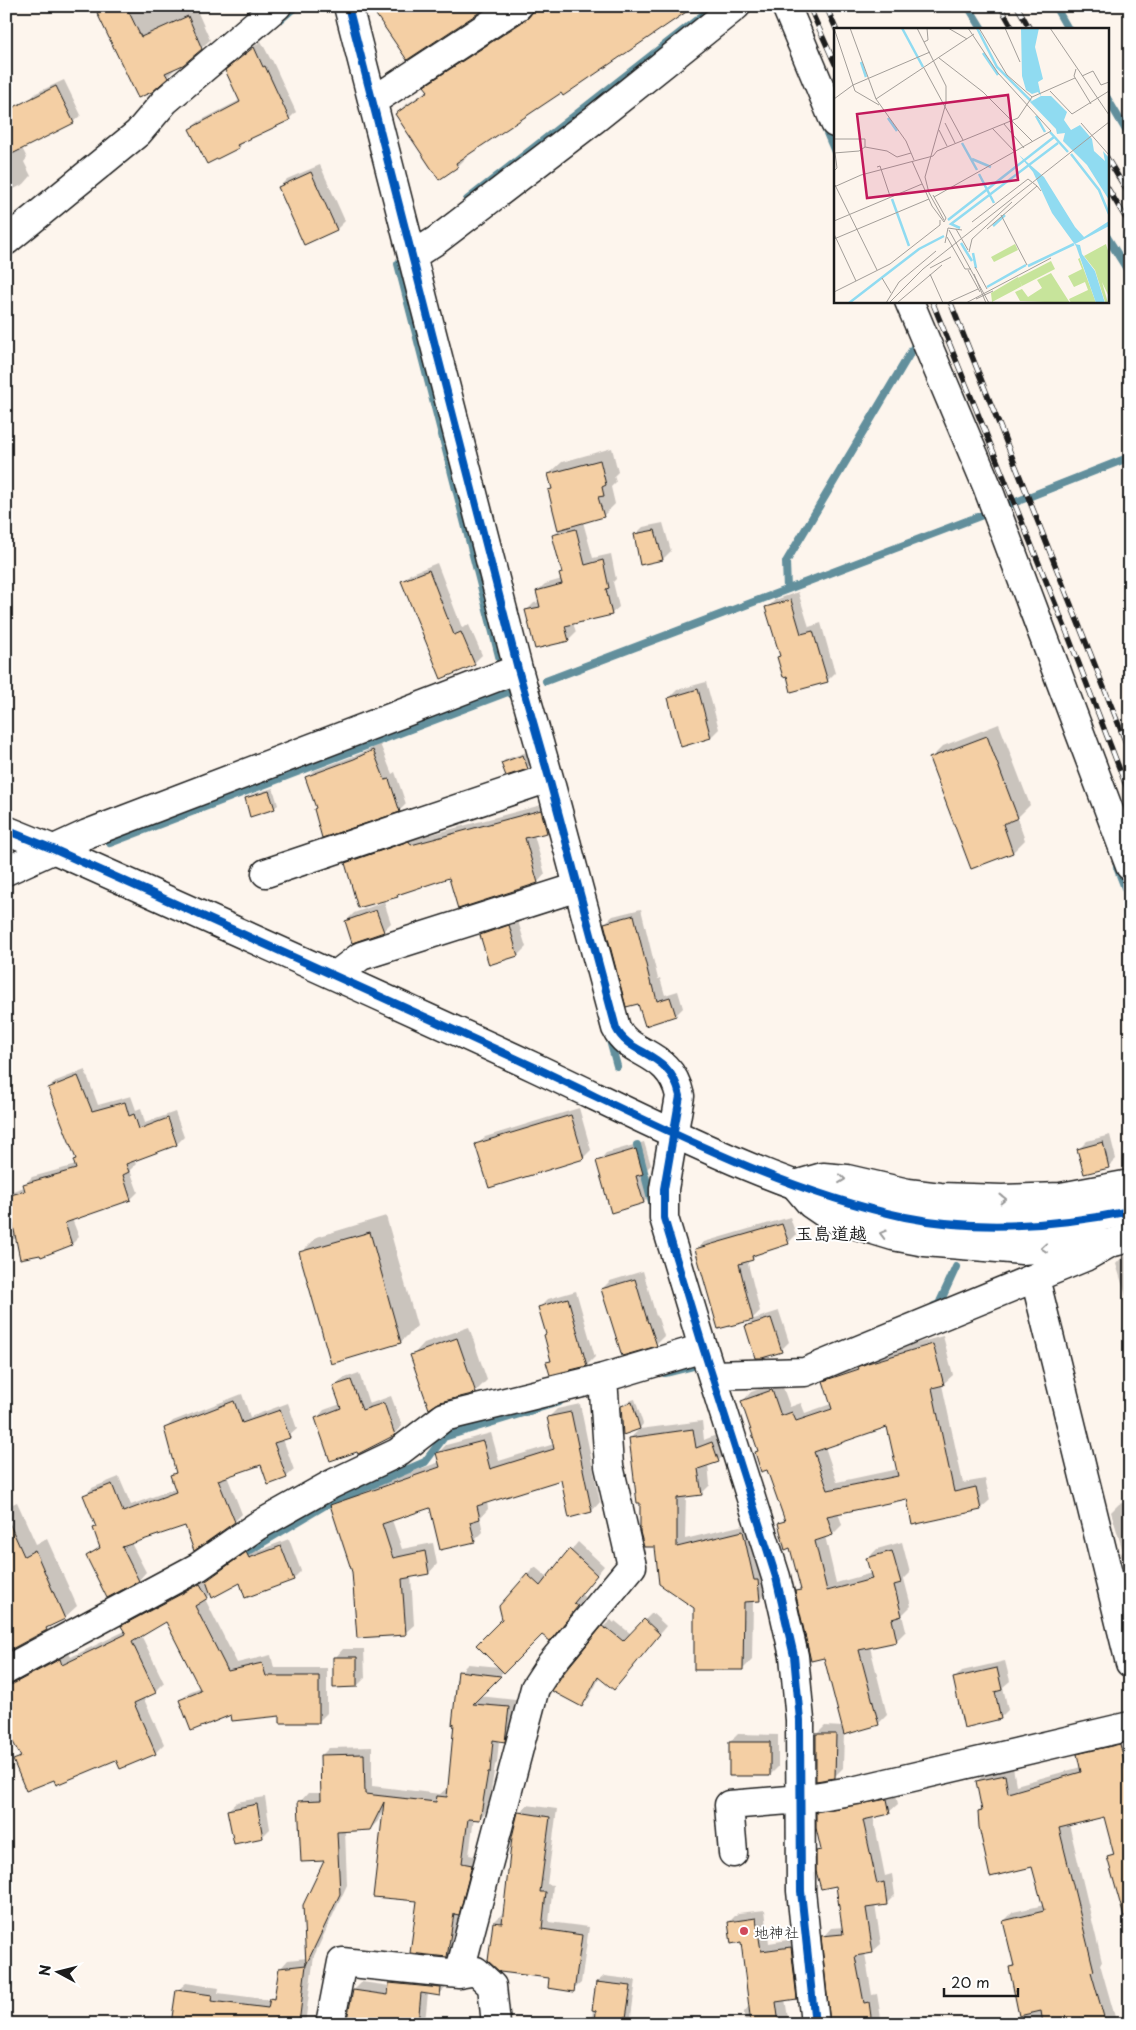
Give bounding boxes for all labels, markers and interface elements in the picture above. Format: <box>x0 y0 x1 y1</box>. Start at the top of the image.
inset map <box>834 28 1108 302</box>
one-way arrow <box>838 1173 846 1184</box>
one-way arrow <box>999 1194 1007 1204</box>
district label: 玉島道越 <box>795 1219 867 1246</box>
one-way arrow <box>880 1229 888 1239</box>
one-way arrow <box>1040 1243 1048 1254</box>
place label: 地神社 <box>754 1920 799 1943</box>
marker: 地神社 <box>738 1925 750 1937</box>
north arrow <box>32 1948 82 1998</box>
text: N <box>34 1964 56 1977</box>
scale bar <box>944 1965 1017 1997</box>
text: 20 m <box>951 1970 990 1993</box>

